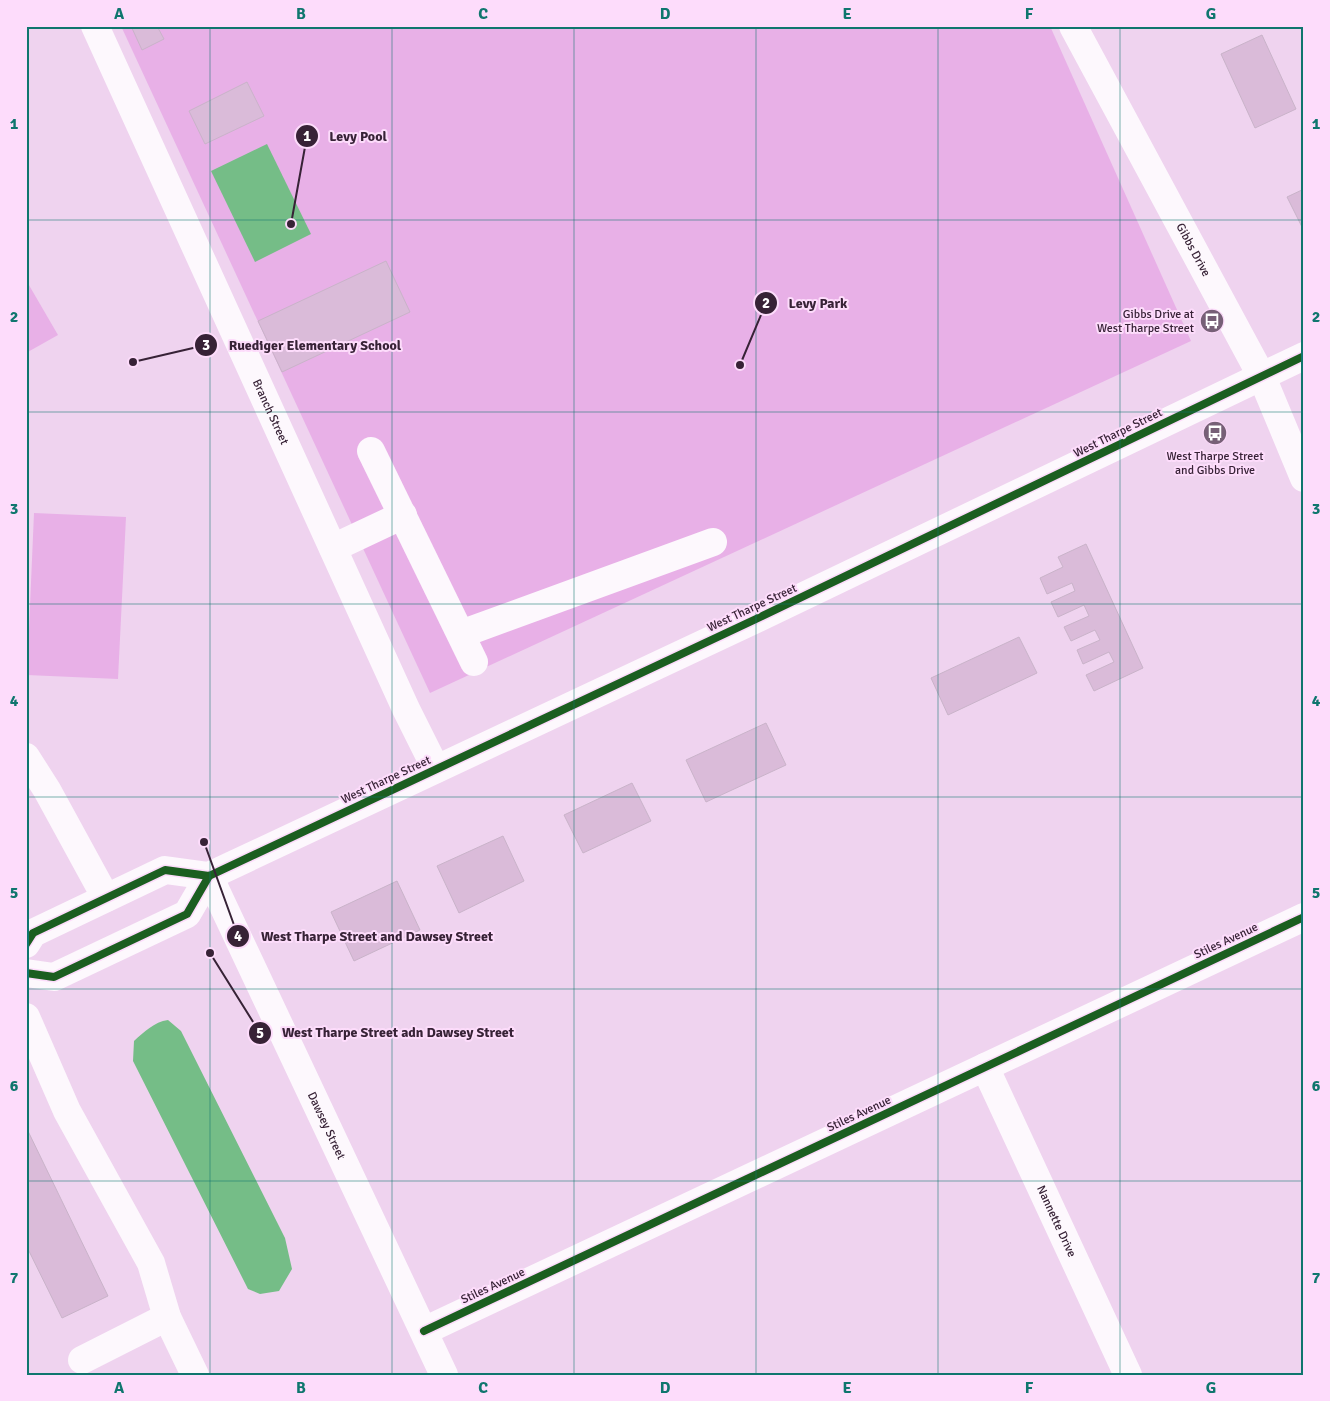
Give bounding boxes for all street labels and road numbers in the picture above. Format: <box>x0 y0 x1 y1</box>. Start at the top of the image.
street label: Gibbs Drive <box>1173 220 1214 279</box>
street label: Branch Street <box>249 377 292 447</box>
street label: West Tharpe Street <box>1071 405 1165 461</box>
street label: West Tharpe Street <box>705 581 799 635</box>
street label: West Tharpe Street <box>339 753 433 807</box>
street label: Stiles Avenue <box>1192 920 1260 962</box>
street label: Dawsey Street <box>304 1089 349 1162</box>
street label: Stiles Avenue <box>825 1093 893 1135</box>
street label: Nannette Drive <box>1034 1183 1080 1259</box>
street label: Stiles Avenue <box>459 1265 527 1307</box>

